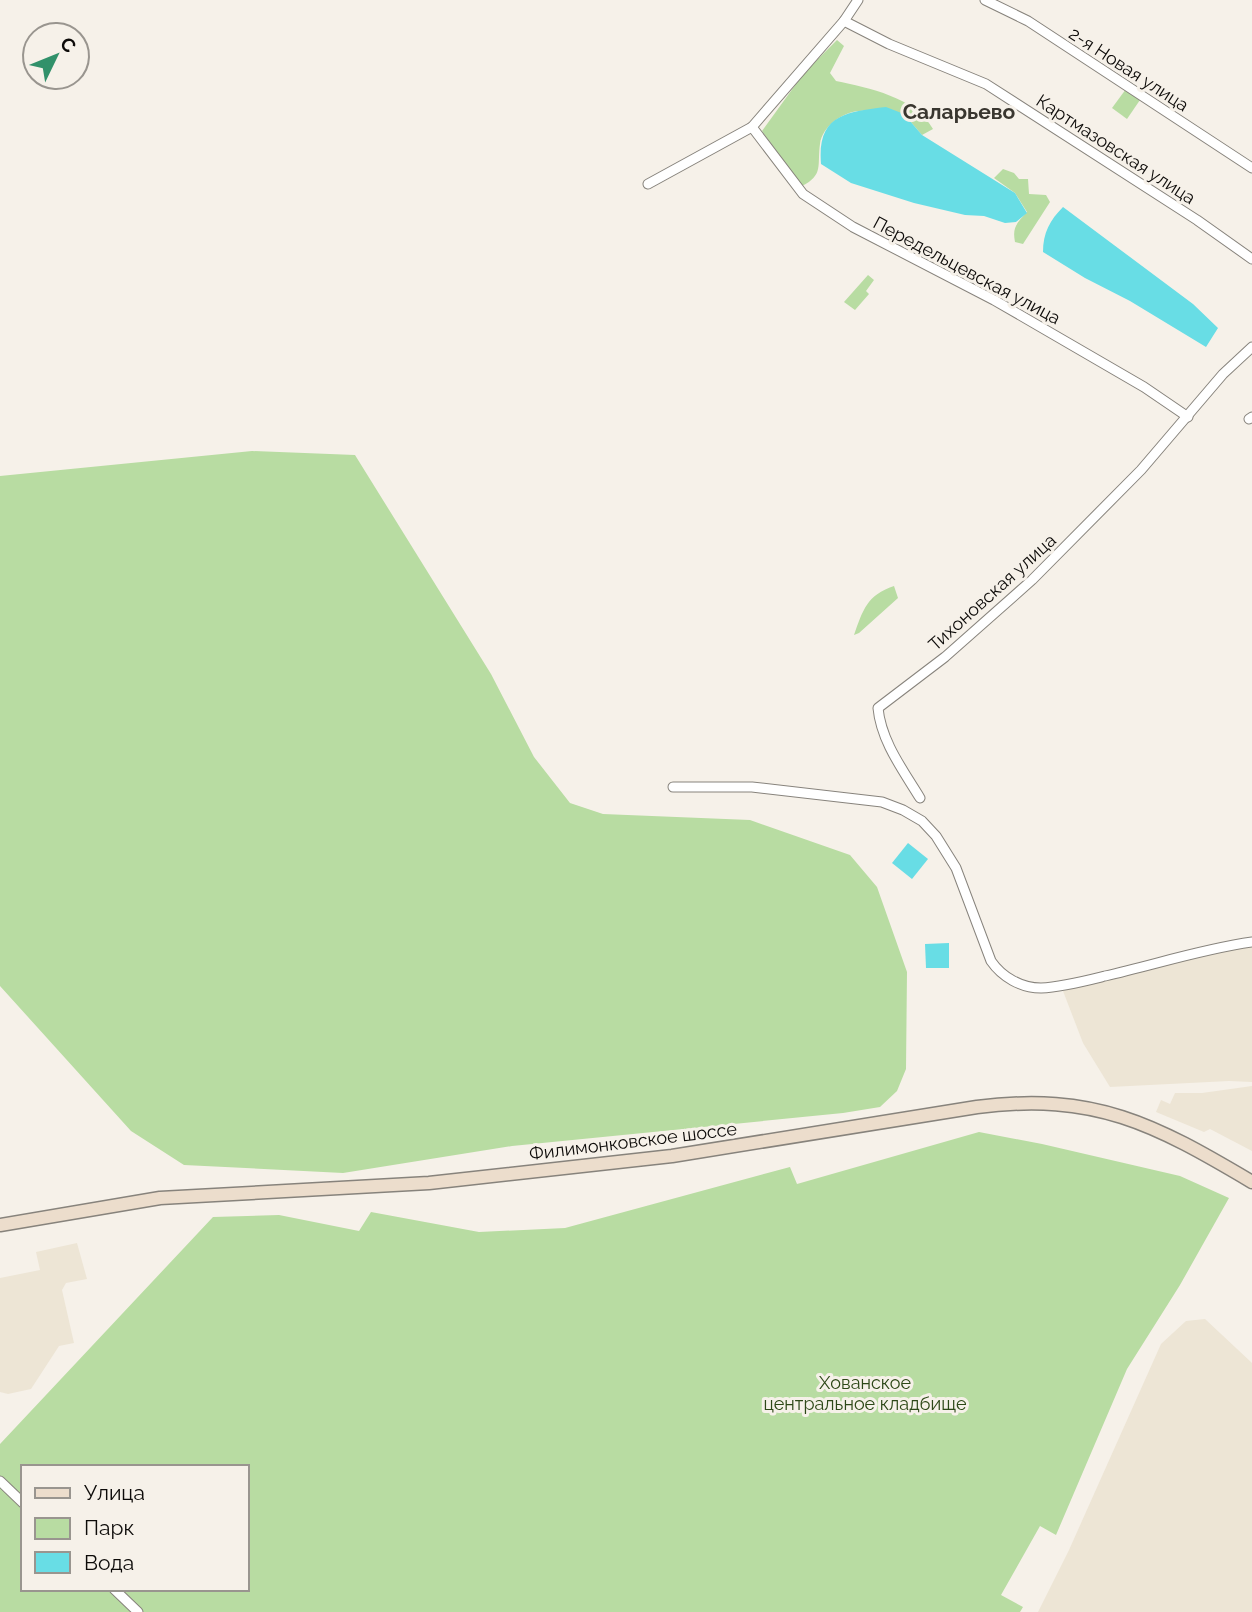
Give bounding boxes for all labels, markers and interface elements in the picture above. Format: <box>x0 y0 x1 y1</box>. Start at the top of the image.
north arrow <box>21 21 91 91</box>
street label: 2-я Новая улица <box>1065 22 1193 116</box>
text: С <box>56 32 81 57</box>
street label: Картмазовская улица <box>1033 90 1199 208</box>
district label: Саларьево <box>903 99 1016 124</box>
street label: Передельцевская улица <box>870 212 1064 328</box>
street label: Тихоновская улица <box>924 529 1060 655</box>
street label: Филимонковское шоссе <box>528 1118 738 1164</box>
park label: Хованское центральное кладбище <box>763 1372 967 1414</box>
legend <box>21 1465 248 1591</box>
text: Улица <box>84 1480 145 1505</box>
text: Парк <box>84 1515 134 1540</box>
text: Вода <box>84 1550 134 1575</box>

